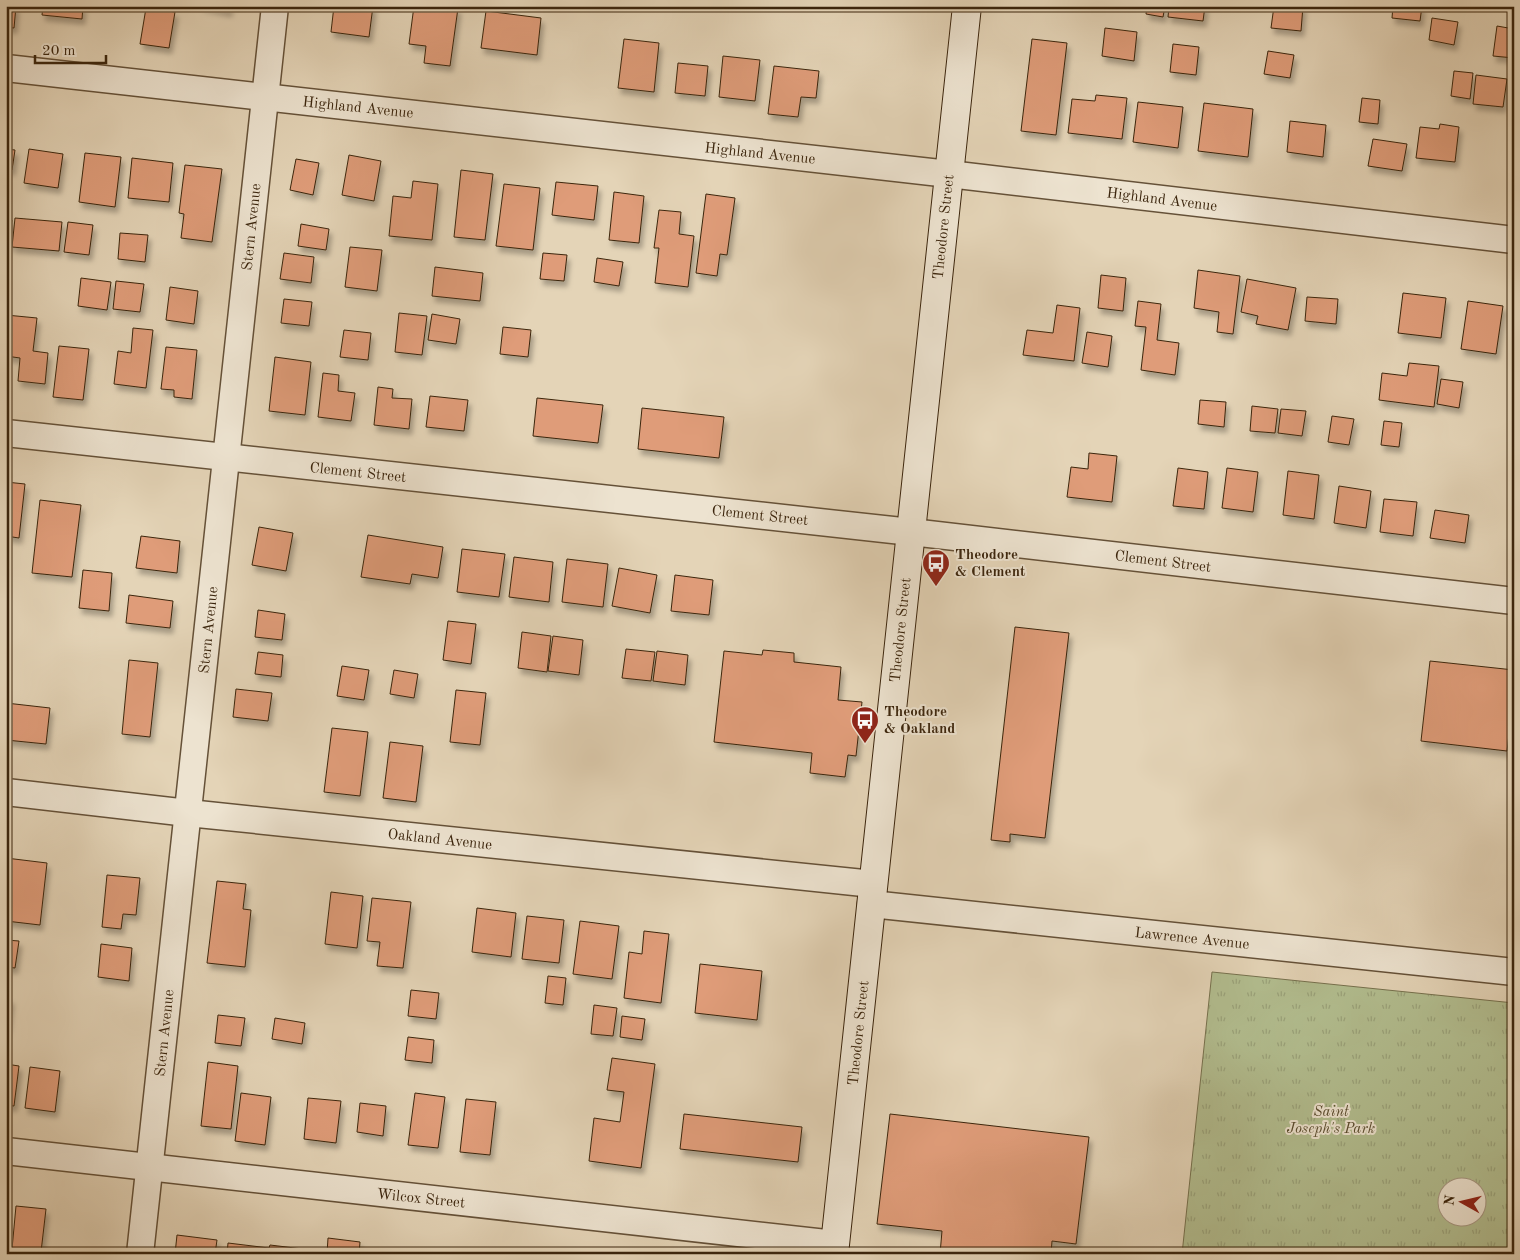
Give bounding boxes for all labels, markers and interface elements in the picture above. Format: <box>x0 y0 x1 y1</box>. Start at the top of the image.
scale bar <box>35 32 106 64</box>
text: 20 m <box>42 44 76 59</box>
street label: Highland Avenue <box>302 95 414 122</box>
street label: Highland Avenue <box>704 141 816 168</box>
street label: Theodore Street <box>932 174 957 280</box>
street label: Stern Avenue <box>240 183 265 271</box>
street label: Highland Avenue <box>1106 186 1218 215</box>
street label: Clement Street <box>309 461 407 486</box>
street label: Clement Street <box>711 504 809 529</box>
bus stop icon: Theodore & Clement <box>921 548 951 587</box>
place label: Theodore & Clement <box>955 548 1026 580</box>
street label: Clement Street <box>1114 549 1212 576</box>
street label: Theodore Street <box>889 577 914 683</box>
street label: Stern Avenue <box>197 586 222 674</box>
bus stop icon: Theodore & Oakland <box>850 705 880 744</box>
place label: Theodore & Oakland <box>884 705 955 737</box>
street label: Oakland Avenue <box>387 828 493 853</box>
street label: Lawrence Avenue <box>1134 926 1250 953</box>
street label: Theodore Street <box>847 980 872 1086</box>
street label: Stern Avenue <box>153 989 178 1077</box>
park label: Saint Joseph's Park <box>1287 1105 1375 1137</box>
north arrow <box>1438 1178 1488 1228</box>
street label: Wilcox Street <box>376 1187 466 1212</box>
text: N <box>1442 1194 1458 1207</box>

